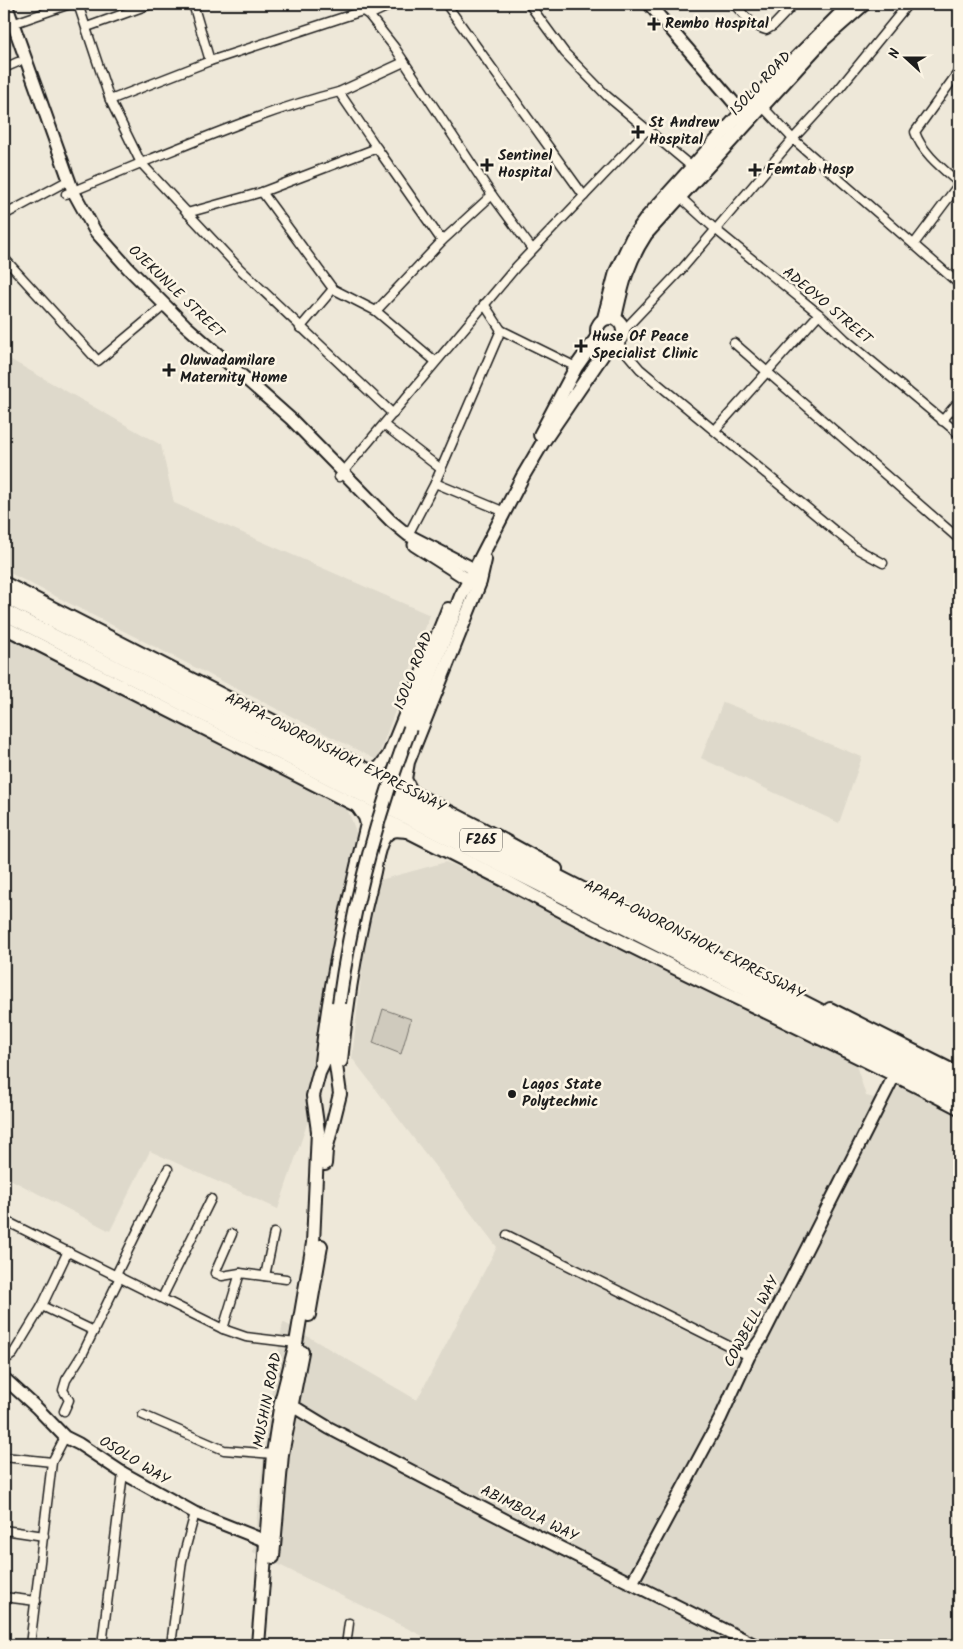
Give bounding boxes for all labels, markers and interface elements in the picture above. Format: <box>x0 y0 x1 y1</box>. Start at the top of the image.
place label: Rembo Hospital <box>665 12 769 36</box>
marker: Rembo Hospital <box>647 17 661 31</box>
north arrow <box>880 32 930 82</box>
text: N <box>883 45 907 62</box>
street label: ISOLO ROAD <box>724 46 798 122</box>
place label: St Andrew Hospital <box>649 111 719 152</box>
marker: St Andrew Hospital <box>631 125 645 139</box>
place label: Sentinel Hospital <box>498 144 552 185</box>
marker: Sentinel Hospital <box>480 158 494 172</box>
place label: Femtab Hosp <box>766 158 854 182</box>
marker: Femtab Hosp <box>748 163 762 177</box>
street label: OJEKUNLE STREET <box>122 240 231 346</box>
street label: ADEOYO STREET <box>777 261 879 352</box>
place label: Huse Of Peace Specialist Clinic <box>592 325 699 366</box>
marker: Huse Of Peace Specialist Clinic <box>574 339 588 353</box>
place label: Oluwadamilare Maternity Home <box>180 349 288 390</box>
marker: Oluwadamilare Maternity Home <box>162 363 176 377</box>
street label: ISOLO ROAD <box>388 628 440 714</box>
street label: APAPA-OWORONSHOKI EXPRESSWAY <box>221 687 451 820</box>
road number: F265 <box>460 828 502 852</box>
street label: APAPA-OWORONSHOKI EXPRESSWAY <box>580 874 810 1007</box>
place label: Lagos State Polytechnic <box>522 1073 602 1114</box>
marker: Lagos State Polytechnic <box>506 1088 518 1100</box>
street label: COWBELL WAY <box>718 1271 787 1372</box>
street label: MUSHIN ROAD <box>247 1350 289 1450</box>
street label: OSOLO WAY <box>94 1430 175 1493</box>
street label: ABIMBOLA WAY <box>476 1479 583 1550</box>

